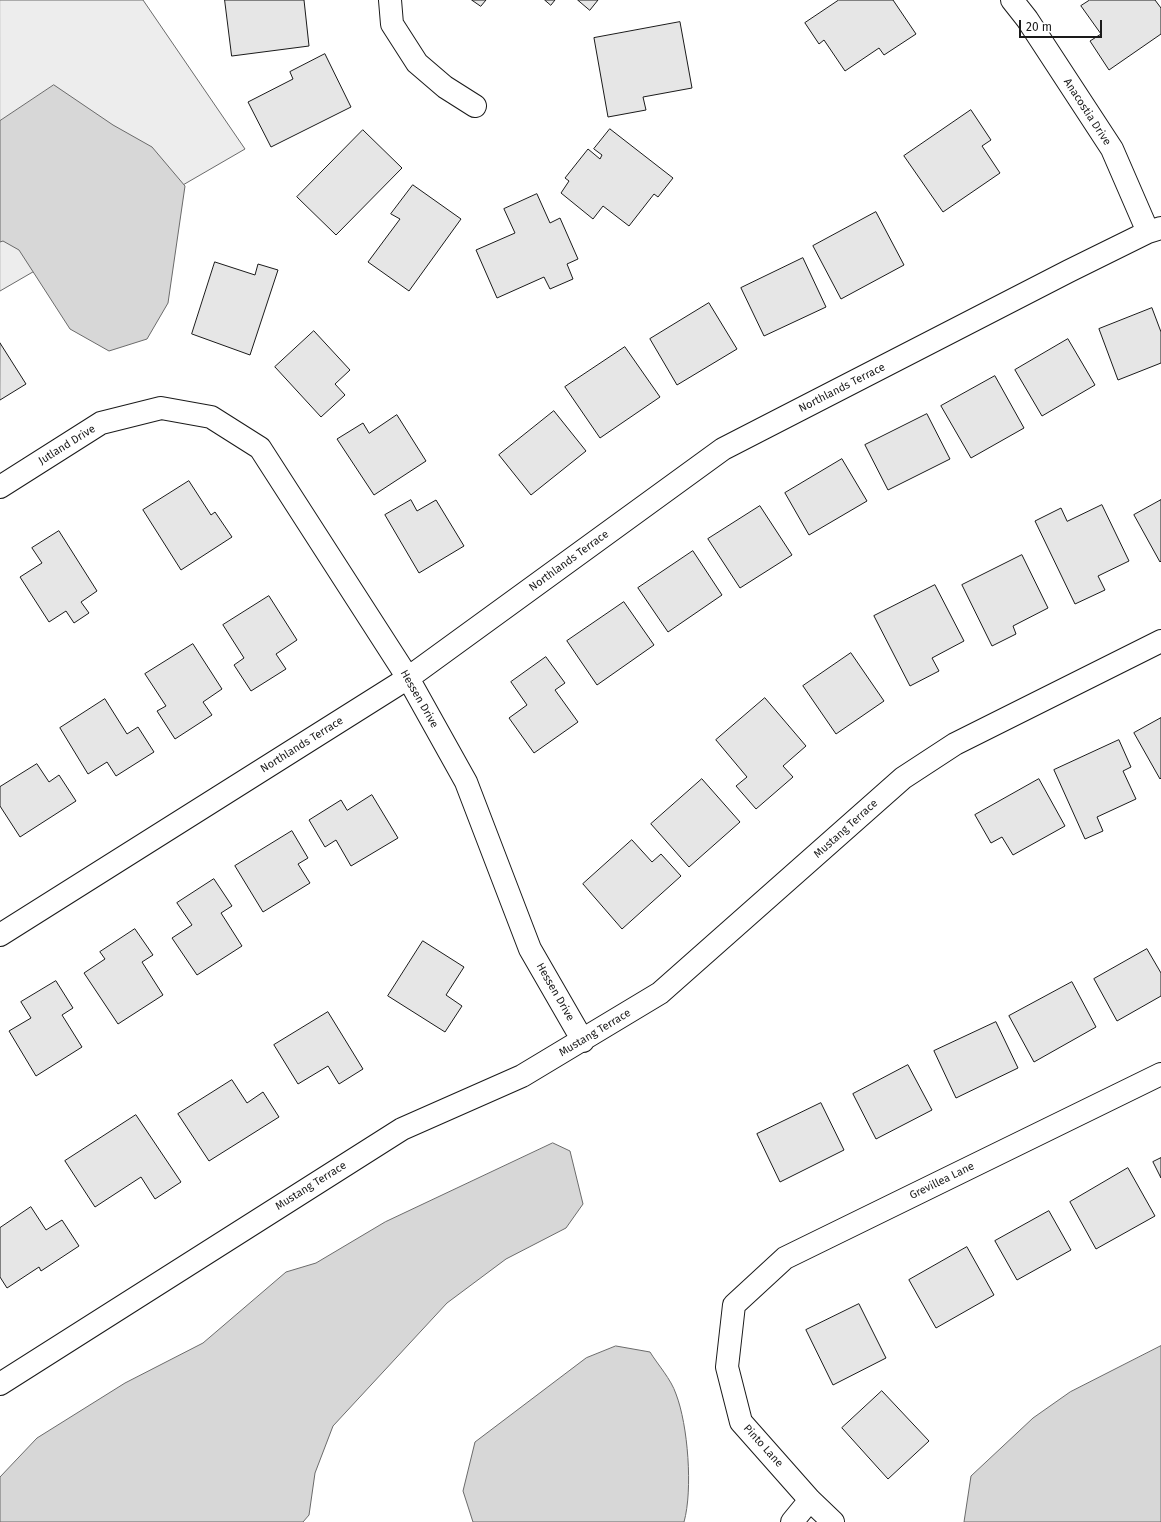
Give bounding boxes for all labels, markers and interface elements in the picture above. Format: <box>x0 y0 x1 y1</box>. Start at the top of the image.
scale bar <box>1021 12 1104 38</box>
text: 20 m <box>1026 20 1052 34</box>
street label: Anacostia Drive <box>1060 76 1114 148</box>
street label: Northlands Terrace <box>797 361 887 415</box>
street label: Jutland Drive <box>36 422 98 468</box>
street label: Northlands Terrace <box>527 528 611 594</box>
street label: Hessen Drive <box>397 668 441 730</box>
street label: Northlands Terrace <box>258 714 346 776</box>
street label: Mustang Terrace <box>811 797 881 861</box>
street label: Hessen Drive <box>533 961 577 1023</box>
street label: Mustang Terrace <box>557 1006 633 1060</box>
street label: Mustang Terrace <box>273 1159 349 1213</box>
street label: Grevillea Lane <box>908 1160 976 1202</box>
street label: Pinto Lane <box>740 1422 786 1470</box>

